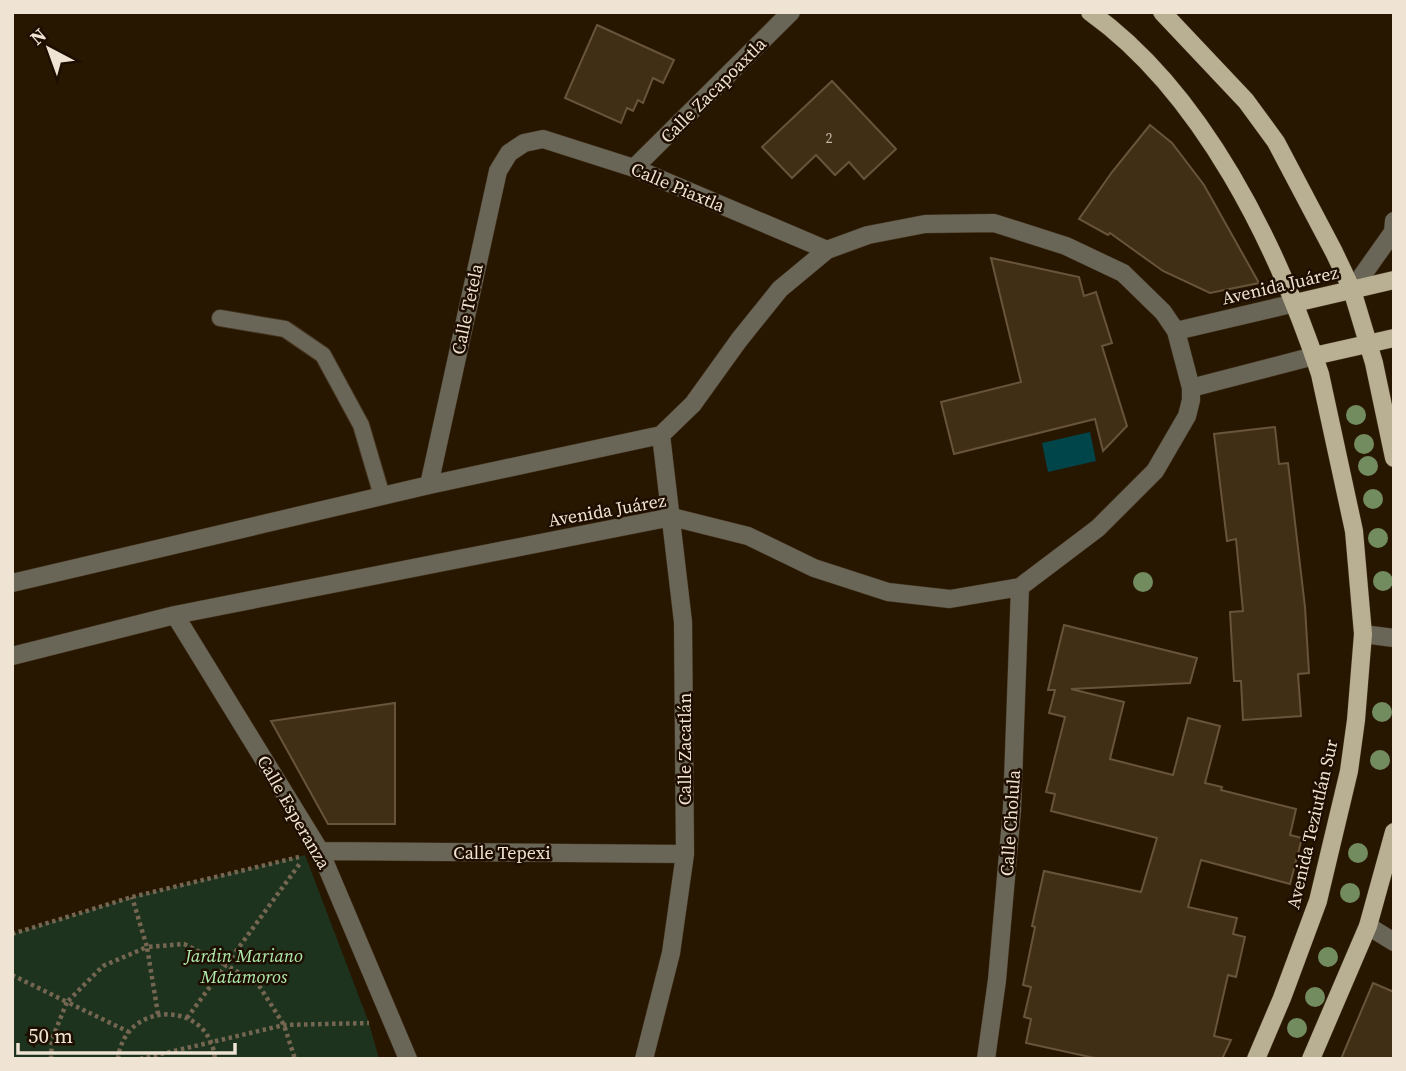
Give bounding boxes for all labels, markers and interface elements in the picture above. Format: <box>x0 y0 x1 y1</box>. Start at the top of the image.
north arrow <box>14 14 84 84</box>
text: N <box>24 22 52 51</box>
street label: Calle Zacapoaxtla <box>654 31 772 149</box>
house number: 2 <box>826 128 833 148</box>
street label: Calle Piaxtla <box>627 156 729 218</box>
street label: Avenida Juárez <box>1219 259 1341 311</box>
street label: Calle Tetela <box>445 260 489 357</box>
street label: Avenida Juárez <box>546 487 668 533</box>
street label: Calle Zacatlán <box>672 693 697 805</box>
street label: Avenida Teziutlán Sur <box>1280 736 1344 911</box>
street label: Calle Esperanza <box>251 751 337 874</box>
street label: Calle Cholula <box>994 768 1026 877</box>
street label: Calle Tepexi <box>453 840 551 865</box>
park label: Jardin Mariano Matamoros <box>182 943 303 989</box>
scale bar <box>18 1012 234 1056</box>
text: 50 m <box>28 1021 73 1050</box>

